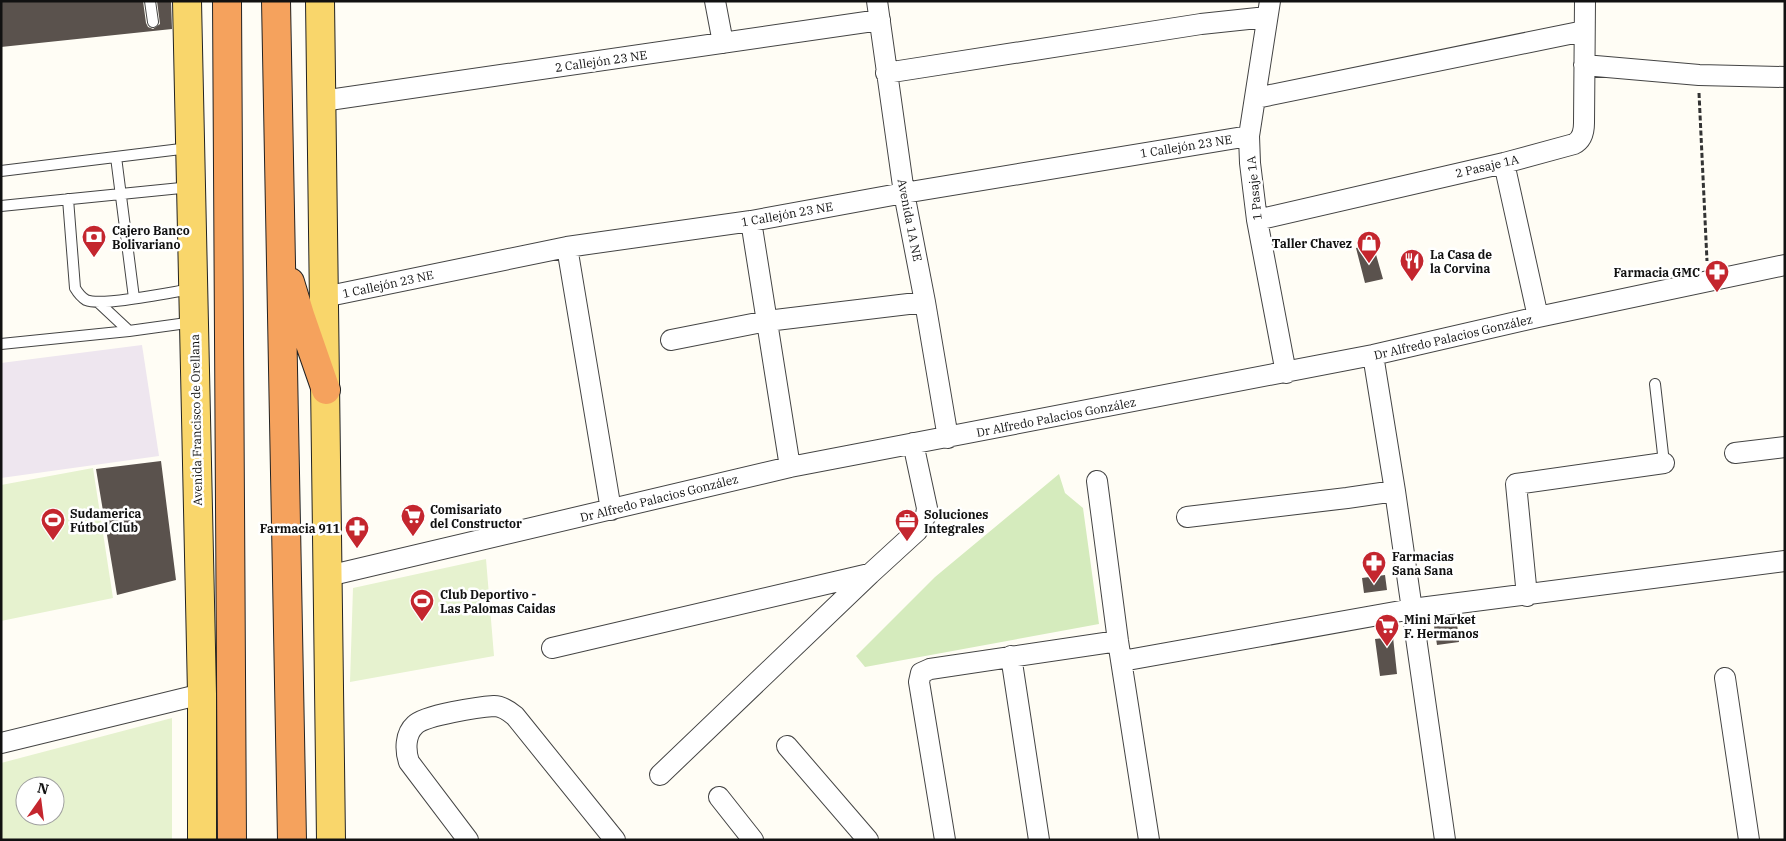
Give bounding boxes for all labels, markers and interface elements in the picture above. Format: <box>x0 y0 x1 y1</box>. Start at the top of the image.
street label: 2 Callejón 23 NE <box>554 47 648 75</box>
street label: 1 Callejón 23 NE <box>1139 131 1233 161</box>
street label: 2 Pasaje 1A <box>1454 151 1521 181</box>
street label: 1 Pasaje 1A <box>1243 154 1265 221</box>
street label: Avenida 1A NE <box>895 177 925 263</box>
street label: 1 Callejón 23 NE <box>740 199 834 229</box>
place label: Cajero Banco Bolivariano <box>112 223 190 252</box>
bank icon: Cajero Banco Bolivariano <box>81 224 107 258</box>
shop icon: Taller Chavez <box>1356 230 1382 264</box>
place label: Taller Chavez <box>1272 236 1352 251</box>
place label: La Casa de la Corvina <box>1430 247 1492 276</box>
restaurant icon: La Casa de la Corvina <box>1399 248 1425 282</box>
pharmacy icon: Farmacia GMC <box>1704 259 1730 293</box>
place label: Farmacia GMC <box>1613 265 1700 280</box>
street label: 1 Callejón 23 NE <box>341 267 435 301</box>
street label: Dr Alfredo Palacios González <box>1372 311 1534 363</box>
street label: Avenida Francisco de Orellana <box>187 334 205 506</box>
street label: Dr Alfredo Palacios González <box>975 394 1137 440</box>
street label: Dr Alfredo Palacios González <box>578 471 740 525</box>
place label: Comisariato del Constructor <box>430 502 522 531</box>
supermarket icon: Comisariato del Constructor <box>400 503 426 537</box>
place label: Sudamerica Fútbol Club <box>70 506 142 535</box>
sports icon: Sudamerica Fútbol Club <box>40 507 66 541</box>
place label: Soluciones Integrales <box>924 507 988 536</box>
office icon: Soluciones Integrales <box>894 508 920 542</box>
pharmacy icon: Farmacia 911 <box>344 515 370 549</box>
place label: Farmacia 911 <box>260 521 340 536</box>
place label: Farmacias Sana Sana <box>1392 549 1454 578</box>
pharmacy icon: Farmacias Sana Sana <box>1361 550 1387 584</box>
place label: Club Deportivo - Las Palomas Caidas <box>440 587 556 616</box>
sports icon: Club Deportivo - Las Palomas Caidas <box>409 588 435 622</box>
place label: Mini Market F. Hermanos <box>1404 612 1479 641</box>
supermarket icon: Mini Market F. Hermanos <box>1374 613 1400 647</box>
north arrow <box>15 776 65 826</box>
text: N <box>36 778 51 798</box>

